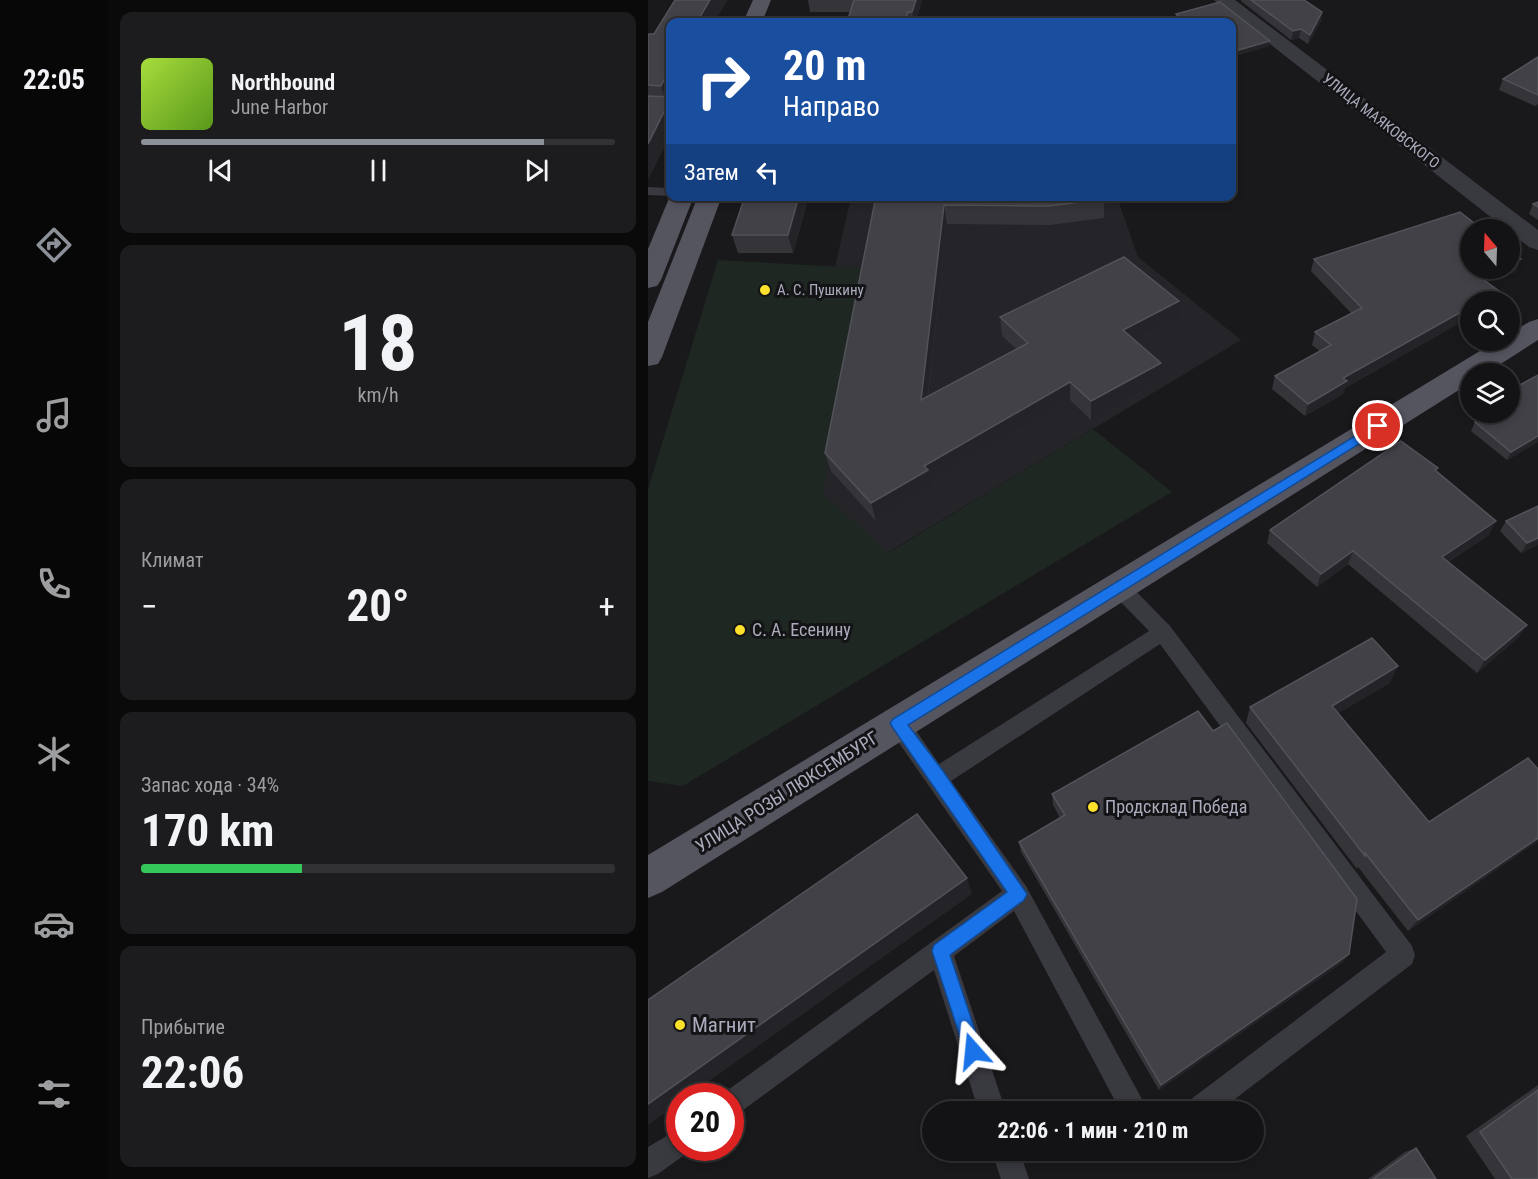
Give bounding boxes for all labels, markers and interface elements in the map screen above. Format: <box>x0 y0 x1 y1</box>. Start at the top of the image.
text: 20 m <box>783 41 866 90</box>
icon: right <box>684 42 762 120</box>
text: 22:05 <box>23 64 85 96</box>
text: Northbound <box>231 70 335 95</box>
street label: УЛИЦА МАЯКОВСКОГО <box>1319 70 1443 172</box>
text: Направо <box>783 91 880 123</box>
text: June Harbor <box>231 95 328 119</box>
icon: previous <box>204 154 237 187</box>
icon: pause <box>362 154 395 187</box>
icon: next <box>520 154 553 187</box>
icon: left <box>751 156 784 189</box>
text: Затем <box>684 160 739 185</box>
north arrow <box>1460 219 1520 279</box>
map controls <box>1460 219 1520 423</box>
icon: directions <box>33 224 75 266</box>
place label: А. С. Пушкину <box>777 281 864 299</box>
marker: А. С. Пушкину <box>758 283 772 297</box>
button: search <box>1460 291 1520 351</box>
text: 18 <box>339 298 417 389</box>
button: layers <box>1460 363 1520 423</box>
text: km/h <box>357 383 399 407</box>
icon: music <box>33 394 75 436</box>
pin <box>1352 400 1403 451</box>
icon: arrive <box>1361 409 1394 442</box>
text: Климат <box>141 548 203 572</box>
icon: phone <box>33 563 75 605</box>
text: 20° <box>347 579 410 632</box>
text: − <box>141 587 158 626</box>
text: + <box>599 587 615 626</box>
place label: С. А. Есенину <box>752 619 851 640</box>
marker: С. А. Есенину <box>733 623 747 637</box>
street label: УЛИЦА РОЗЫ ЛЮКСЕМБУРГ <box>692 727 882 857</box>
icon: climate <box>33 733 75 775</box>
text: Запас хода · 34% <box>141 773 279 797</box>
place label: Продсклад Победа <box>1105 796 1247 817</box>
marker: Продсклад Победа <box>1086 800 1100 814</box>
text: 170 km <box>141 804 274 857</box>
icon: car <box>33 903 75 945</box>
place label: Магнит <box>692 1013 756 1037</box>
text: Прибытие <box>141 1015 225 1039</box>
marker: Магнит <box>673 1018 687 1032</box>
position arrow <box>941 1019 1005 1083</box>
text: 22:06 <box>141 1046 244 1099</box>
icon: filters <box>33 1073 75 1115</box>
speed limit sign: 20 <box>666 1083 744 1161</box>
text: 22:06 · 1 мин · 210 m <box>998 1118 1188 1143</box>

